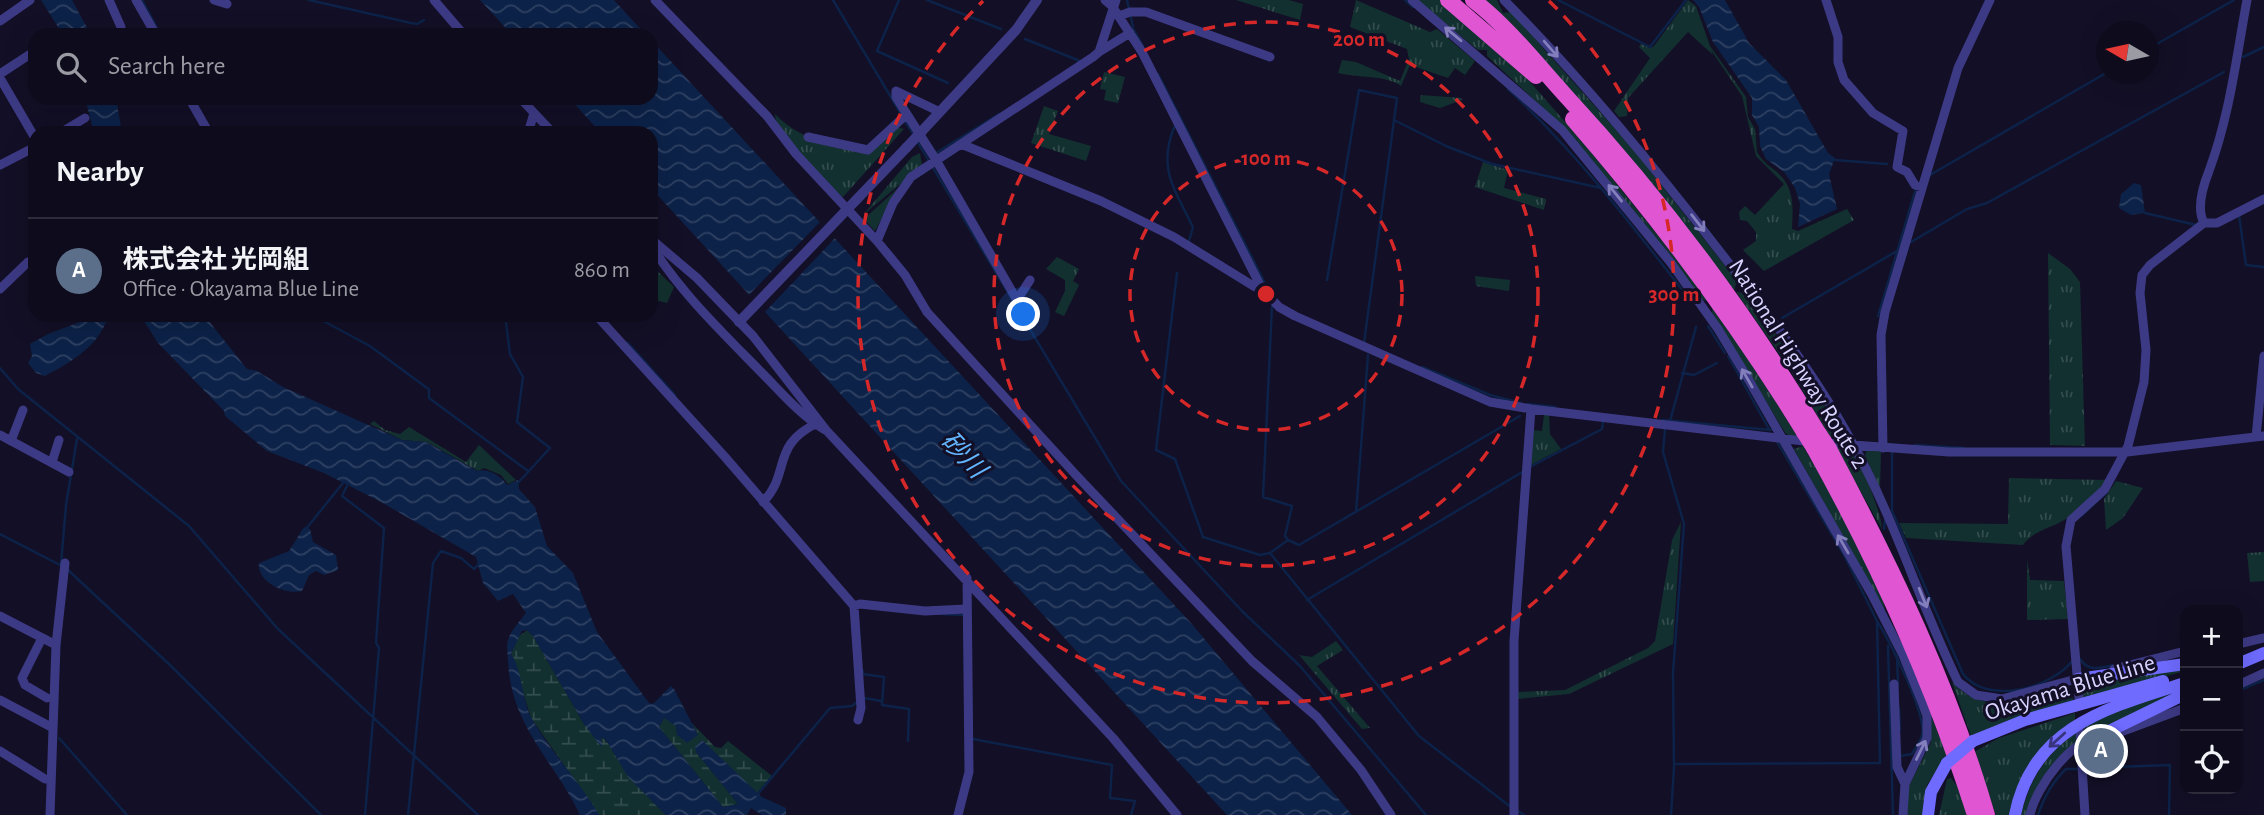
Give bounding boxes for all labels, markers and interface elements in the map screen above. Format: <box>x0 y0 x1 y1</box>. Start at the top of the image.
north arrow <box>2096 21 2159 84</box>
one-way arrow <box>1445 26 1463 42</box>
search box <box>28 28 658 105</box>
text: 200 m <box>1333 29 1385 50</box>
one-way arrow <box>1543 40 1559 58</box>
icon: search <box>52 48 90 86</box>
text: Search here <box>108 53 226 79</box>
text: 100 m <box>1241 148 1291 169</box>
text: Nearby <box>56 157 144 187</box>
one-way arrow <box>1607 185 1623 203</box>
one-way arrow <box>1690 213 1705 232</box>
text: 株式会社 光岡組 <box>123 247 309 273</box>
street label: National Highway Route 2 <box>1724 255 1872 473</box>
text: A <box>72 259 86 282</box>
text: 860 m <box>574 259 630 282</box>
text: Office · Okayama Blue Line <box>123 278 359 301</box>
centre of rings <box>1254 282 1278 306</box>
text: 300 m <box>1648 284 1700 305</box>
your location <box>1006 297 1040 331</box>
one-way arrow <box>1740 369 1754 389</box>
water label: 砂川 <box>936 426 993 485</box>
one-way arrow <box>1836 534 1850 554</box>
one-way arrow <box>1917 587 1930 608</box>
map controls <box>2180 605 2243 794</box>
button: + <box>2180 605 2243 668</box>
street label: Okayama Blue Line <box>1982 651 2158 725</box>
button: − <box>2180 668 2243 731</box>
pin: A <box>2078 725 2124 777</box>
button: locate <box>2180 731 2243 794</box>
one-way arrow <box>2048 732 2066 748</box>
one-way arrow <box>1914 740 1928 761</box>

